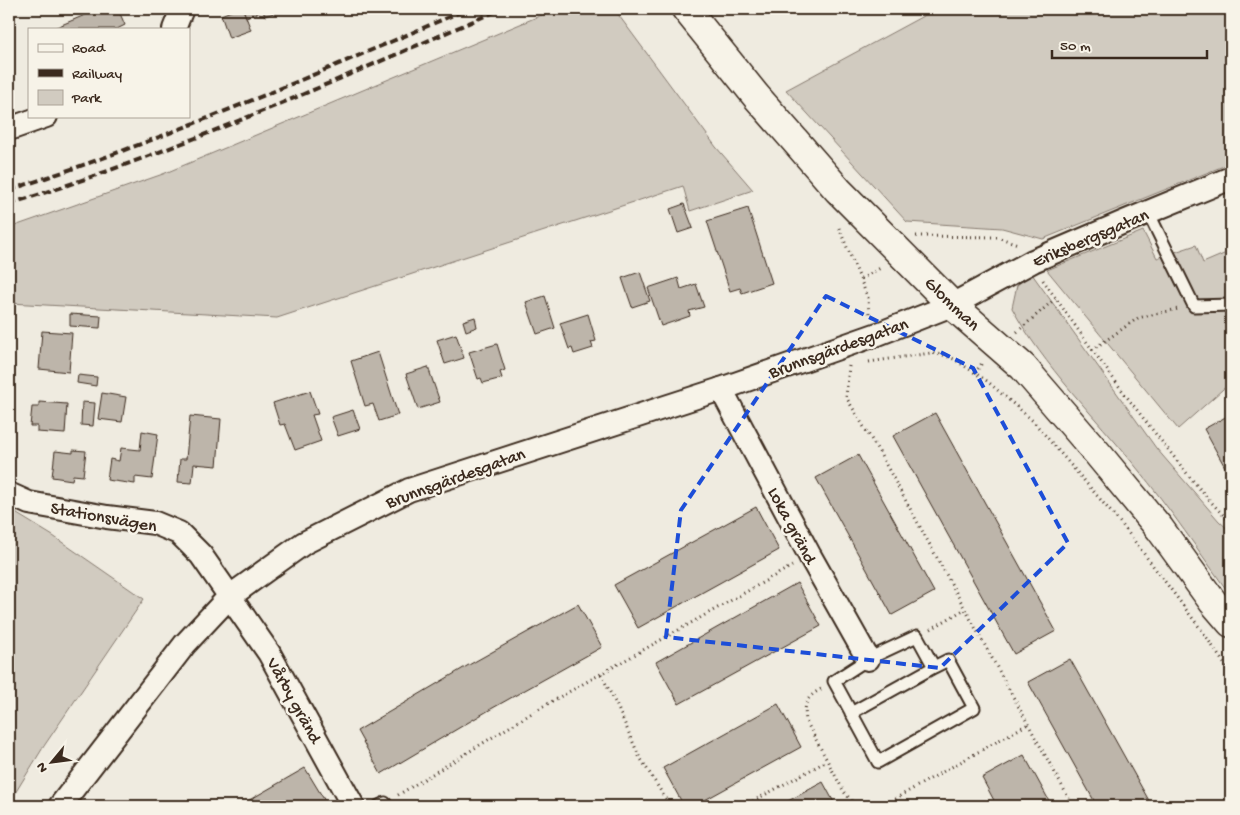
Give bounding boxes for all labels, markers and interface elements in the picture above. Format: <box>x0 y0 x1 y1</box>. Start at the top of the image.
legend <box>28 28 190 118</box>
scale bar <box>1052 28 1208 60</box>
text: 50 m <box>1060 38 1091 56</box>
text: Road <box>72 40 106 58</box>
text: Railway <box>72 66 123 84</box>
text: Park <box>71 90 102 108</box>
street label: Eriksbergsgatan <box>1030 205 1153 273</box>
street label: Glomman <box>919 273 984 337</box>
street label: Brunnsgärdesgatan <box>765 314 912 385</box>
street label: Brunnsgärdesgatan <box>382 444 529 515</box>
street label: Loka gränd <box>762 484 820 569</box>
street label: Stationsvägen <box>49 499 159 538</box>
street label: Vårby gränd <box>260 654 326 749</box>
north arrow <box>28 738 78 788</box>
text: N <box>33 759 52 775</box>

